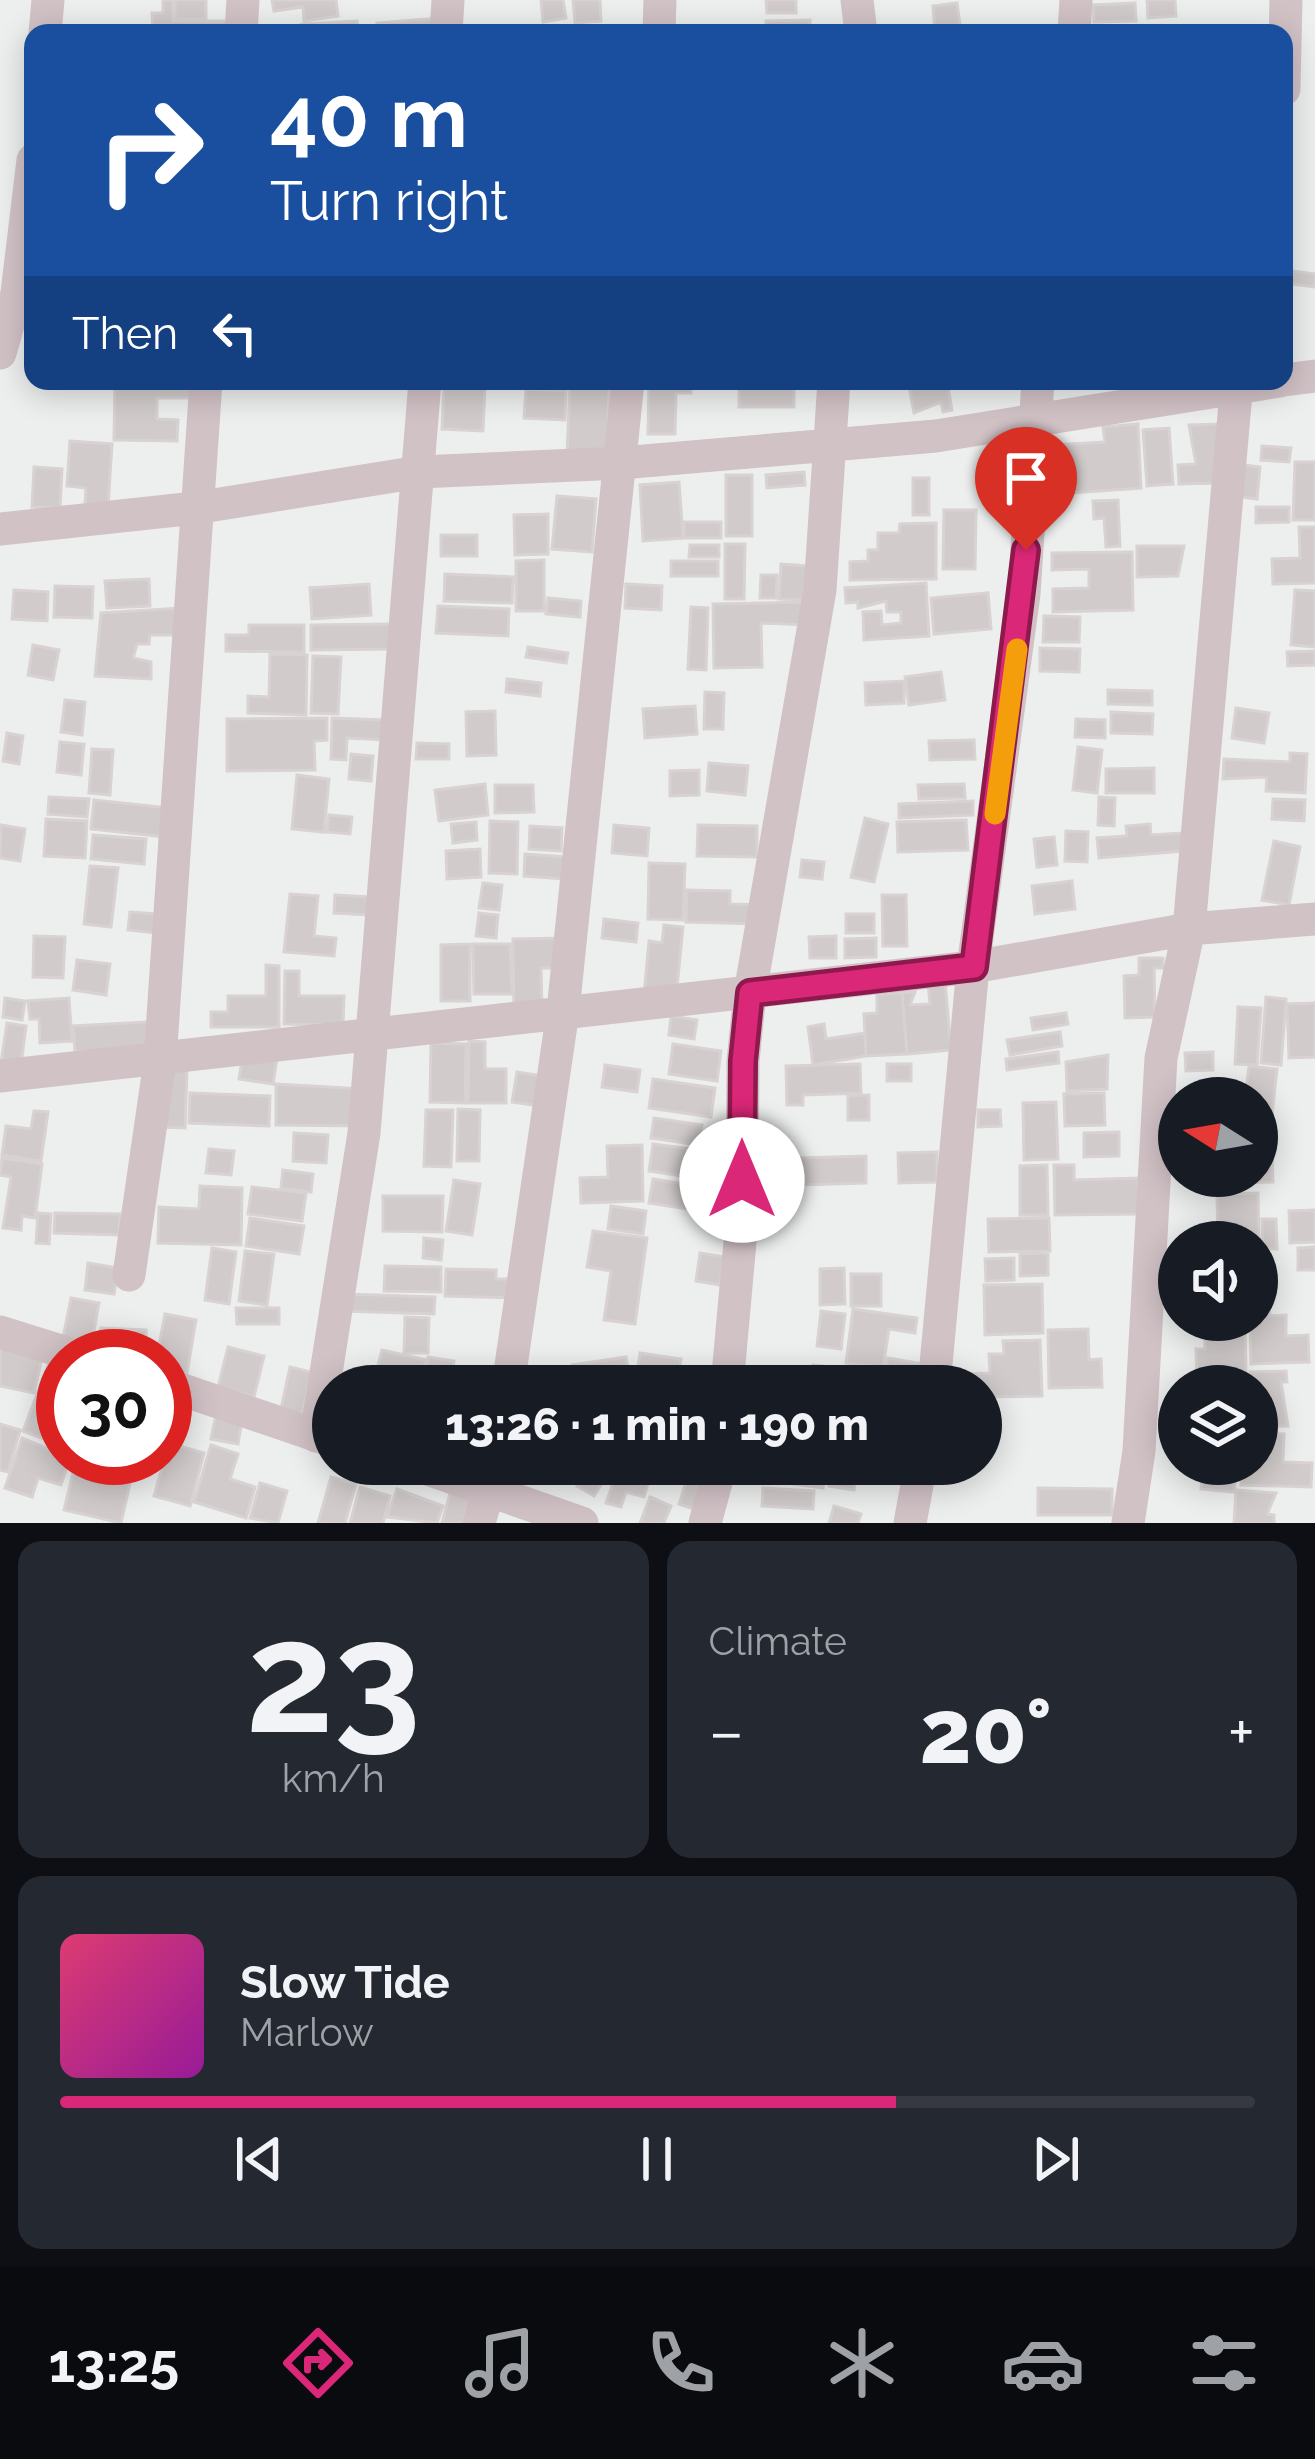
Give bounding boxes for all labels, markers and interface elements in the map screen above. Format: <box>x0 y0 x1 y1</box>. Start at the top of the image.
text: 40 m <box>270 68 468 167</box>
icon: right <box>72 72 228 228</box>
text: Turn right <box>270 169 508 233</box>
icon: left <box>202 300 268 366</box>
text: Then <box>72 307 178 360</box>
pin <box>975 427 1077 550</box>
icon: arrive <box>993 445 1059 511</box>
north arrow <box>1158 1077 1278 1197</box>
map controls <box>1158 1077 1278 1485</box>
position arrow <box>679 1117 805 1243</box>
button: sound <box>1158 1221 1278 1341</box>
speed limit sign: 30 <box>36 1329 192 1485</box>
button: layers <box>1158 1365 1278 1485</box>
text: 13:26 · 1 min · 190 m <box>445 1398 869 1451</box>
text: 23 <box>246 1585 421 1769</box>
text: Climate <box>709 1618 847 1664</box>
text: 20° <box>920 1678 1052 1784</box>
text: − <box>709 1693 744 1770</box>
text: + <box>1228 1693 1255 1770</box>
text: km/h <box>282 1755 385 1801</box>
text: Slow Tide <box>240 1956 450 2009</box>
text: Marlow <box>240 2009 374 2055</box>
icon: previous <box>226 2126 292 2192</box>
icon: pause <box>624 2126 690 2192</box>
icon: next <box>1023 2126 1089 2192</box>
icon: directions <box>276 2321 360 2405</box>
icon: music <box>458 2321 542 2405</box>
icon: phone <box>639 2321 723 2405</box>
icon: climate <box>820 2321 904 2405</box>
icon: car <box>1001 2321 1085 2405</box>
icon: filters <box>1182 2321 1266 2405</box>
text: 13:25 <box>49 2331 179 2395</box>

